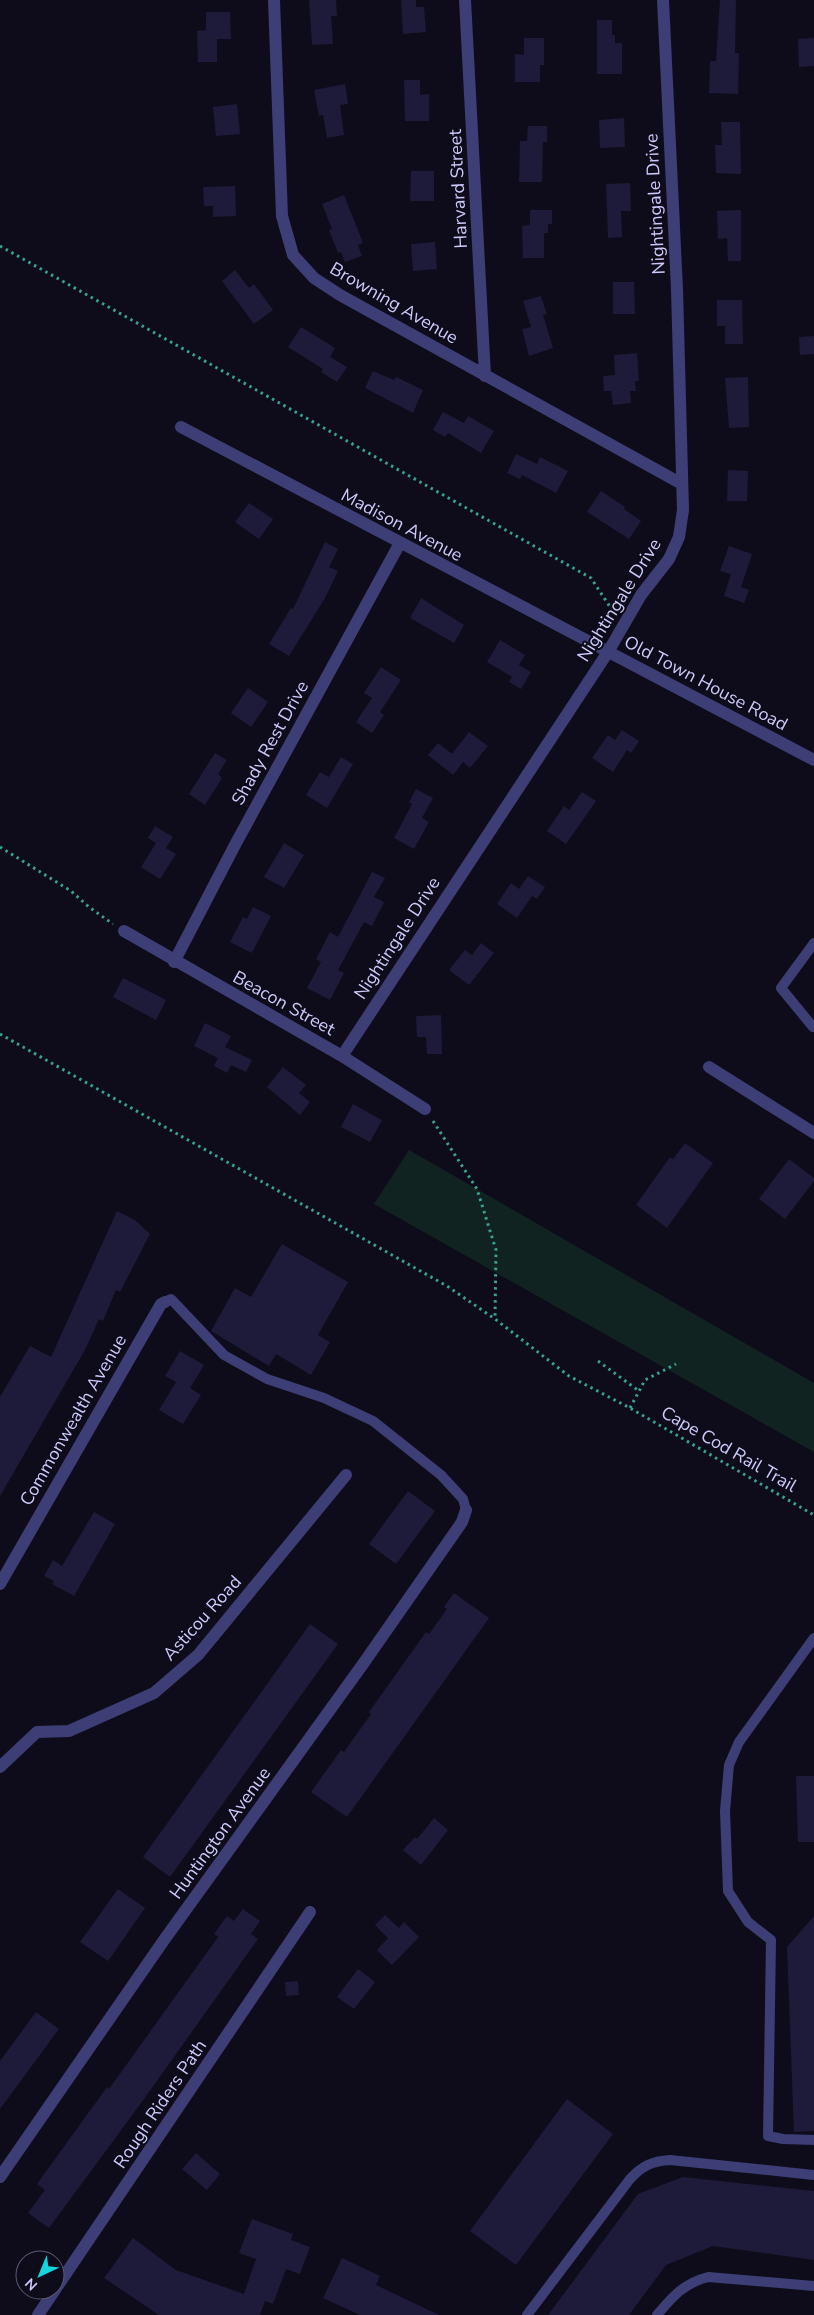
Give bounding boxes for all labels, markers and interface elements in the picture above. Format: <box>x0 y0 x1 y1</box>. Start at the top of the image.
street label: Harvard Street <box>443 128 473 249</box>
street label: Nightingale Drive <box>639 133 671 275</box>
street label: Browning Avenue <box>325 256 463 350</box>
street label: Madison Avenue <box>337 483 467 567</box>
street label: Nightingale Drive <box>571 534 667 666</box>
street label: Old Town House Road <box>620 630 792 736</box>
street label: Shady Rest Drive <box>226 676 314 810</box>
street label: Nightingale Drive <box>348 872 446 1004</box>
street label: Beacon Street <box>229 965 340 1041</box>
street label: Commonwealth Avenue <box>14 1330 132 1510</box>
street label: Cape Cod Rail Trail <box>657 1400 802 1498</box>
street label: Asticou Road <box>157 1570 247 1666</box>
street label: Huntington Avenue <box>164 1762 276 1904</box>
street label: Rough Riders Path <box>108 2035 212 2173</box>
north arrow <box>15 2250 65 2300</box>
text: N <box>21 2274 42 2294</box>

